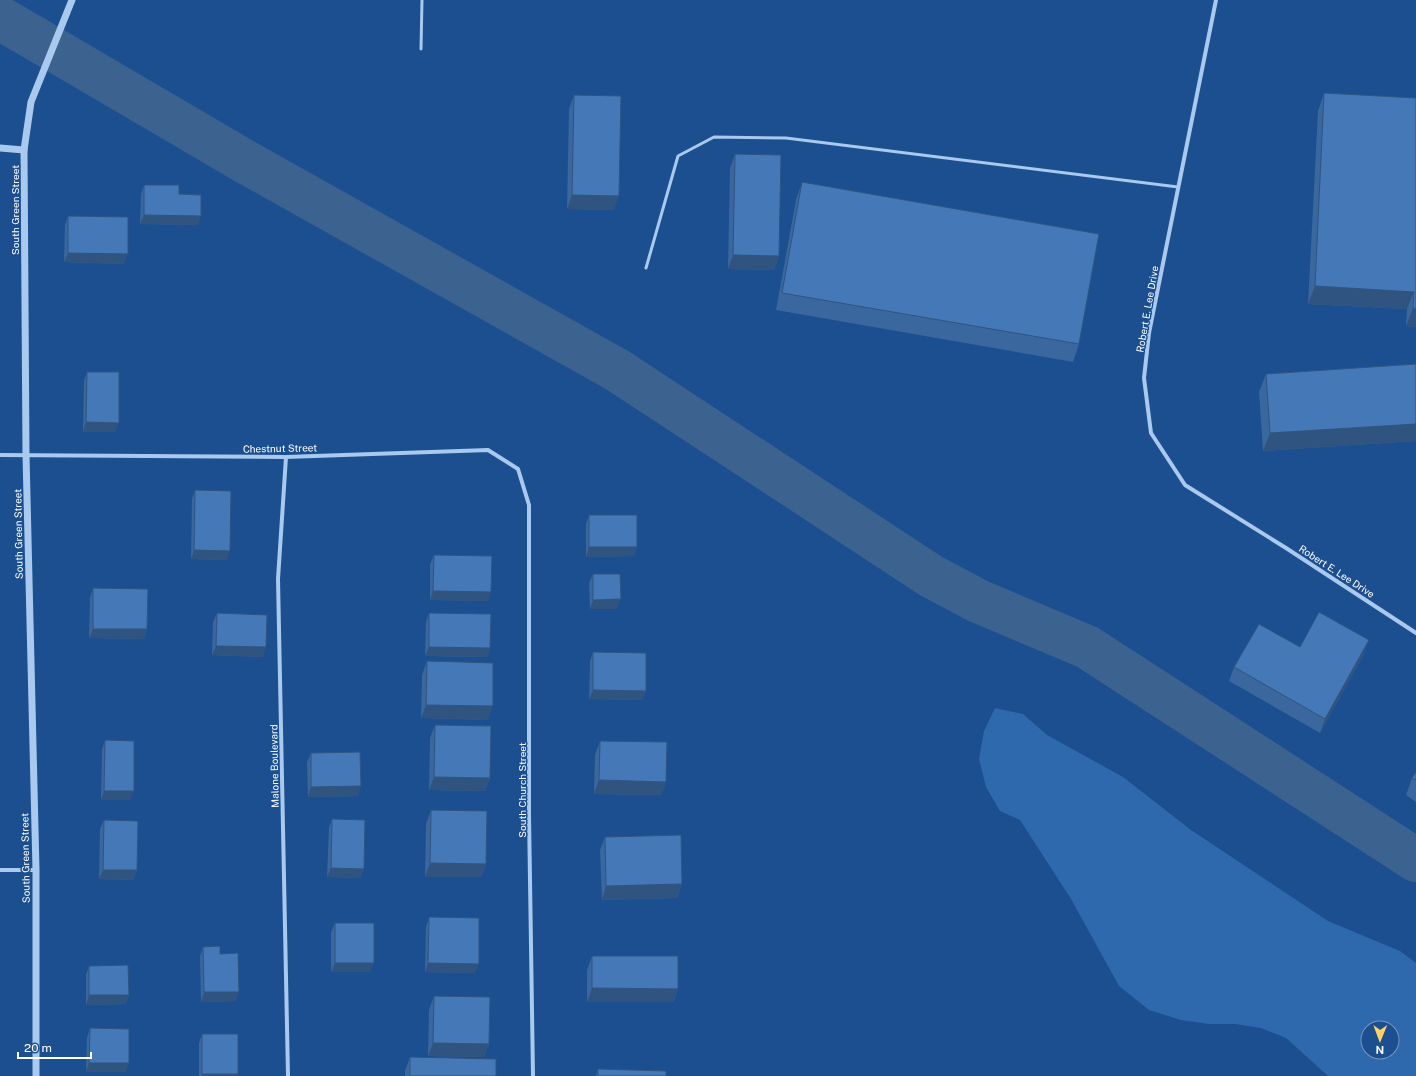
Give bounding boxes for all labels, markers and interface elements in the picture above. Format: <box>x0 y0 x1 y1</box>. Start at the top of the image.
street label: South Green Street <box>9 165 21 255</box>
street label: Robert E. Lee Drive <box>1133 264 1161 353</box>
street label: Chestnut Street <box>243 441 317 455</box>
street label: South Green Street <box>11 489 25 579</box>
street label: Robert E. Lee Drive <box>1297 542 1377 600</box>
street label: Malone Boulevard <box>267 724 281 808</box>
street label: South Church Street <box>516 742 528 838</box>
street label: South Green Street <box>18 813 32 903</box>
north arrow <box>1360 1020 1400 1060</box>
scale bar <box>18 1034 91 1060</box>
text: 20 m <box>24 1041 52 1055</box>
text: N <box>1375 1044 1384 1056</box>

